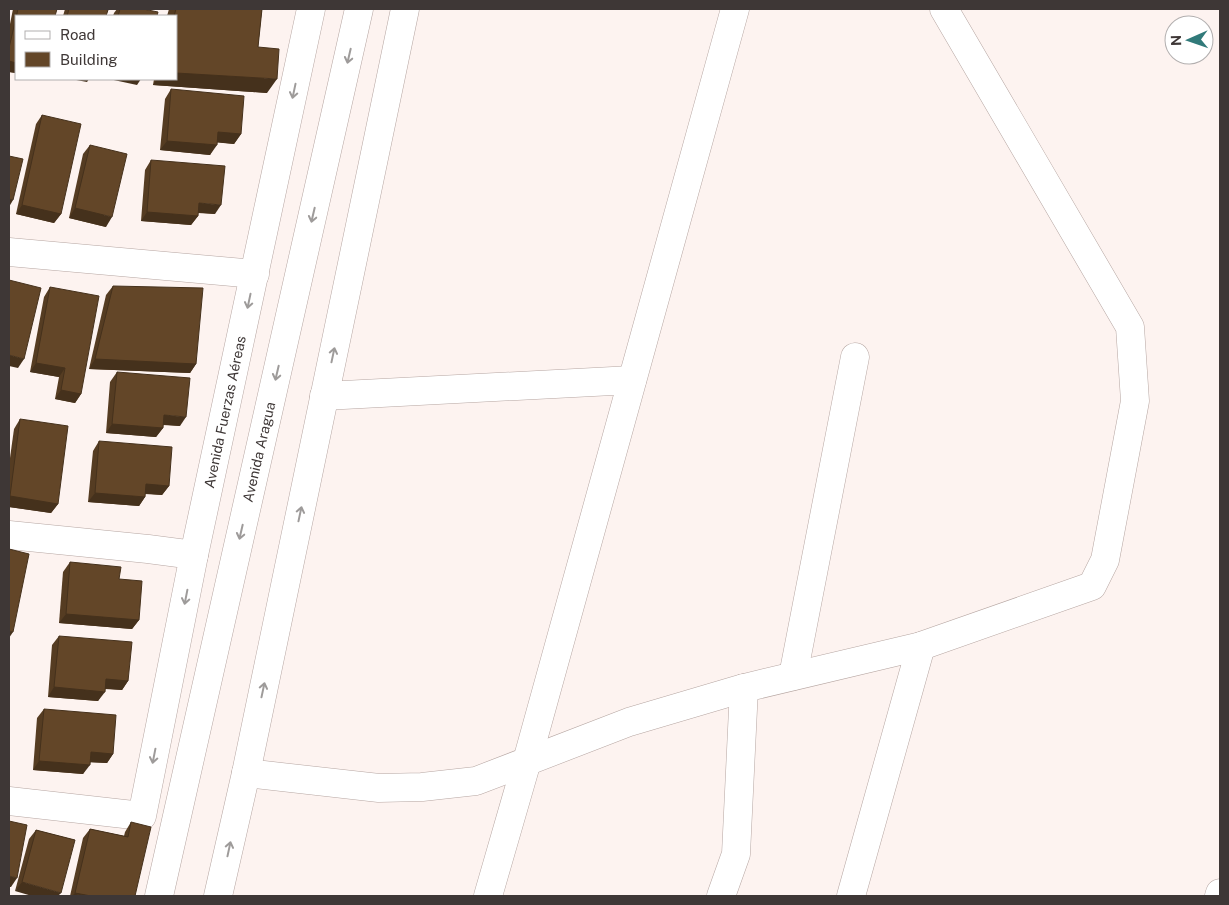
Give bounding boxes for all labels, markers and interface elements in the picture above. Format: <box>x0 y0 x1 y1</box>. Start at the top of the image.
legend <box>15 15 178 80</box>
north arrow <box>1164 15 1214 65</box>
text: Road <box>60 26 96 43</box>
text: N <box>1168 35 1184 46</box>
one-way arrow <box>344 48 353 64</box>
text: Building <box>60 51 118 68</box>
one-way arrow <box>288 82 298 98</box>
one-way arrow <box>308 206 317 222</box>
one-way arrow <box>244 293 253 309</box>
street label: Avenida Fuerzas Aéreas <box>201 334 249 490</box>
one-way arrow <box>329 347 338 363</box>
one-way arrow <box>272 365 281 381</box>
street label: Avenida Aragua <box>240 400 278 504</box>
one-way arrow <box>296 506 305 522</box>
one-way arrow <box>236 523 245 539</box>
one-way arrow <box>181 588 190 604</box>
one-way arrow <box>259 682 268 698</box>
one-way arrow <box>149 748 158 764</box>
one-way arrow <box>225 841 234 857</box>

